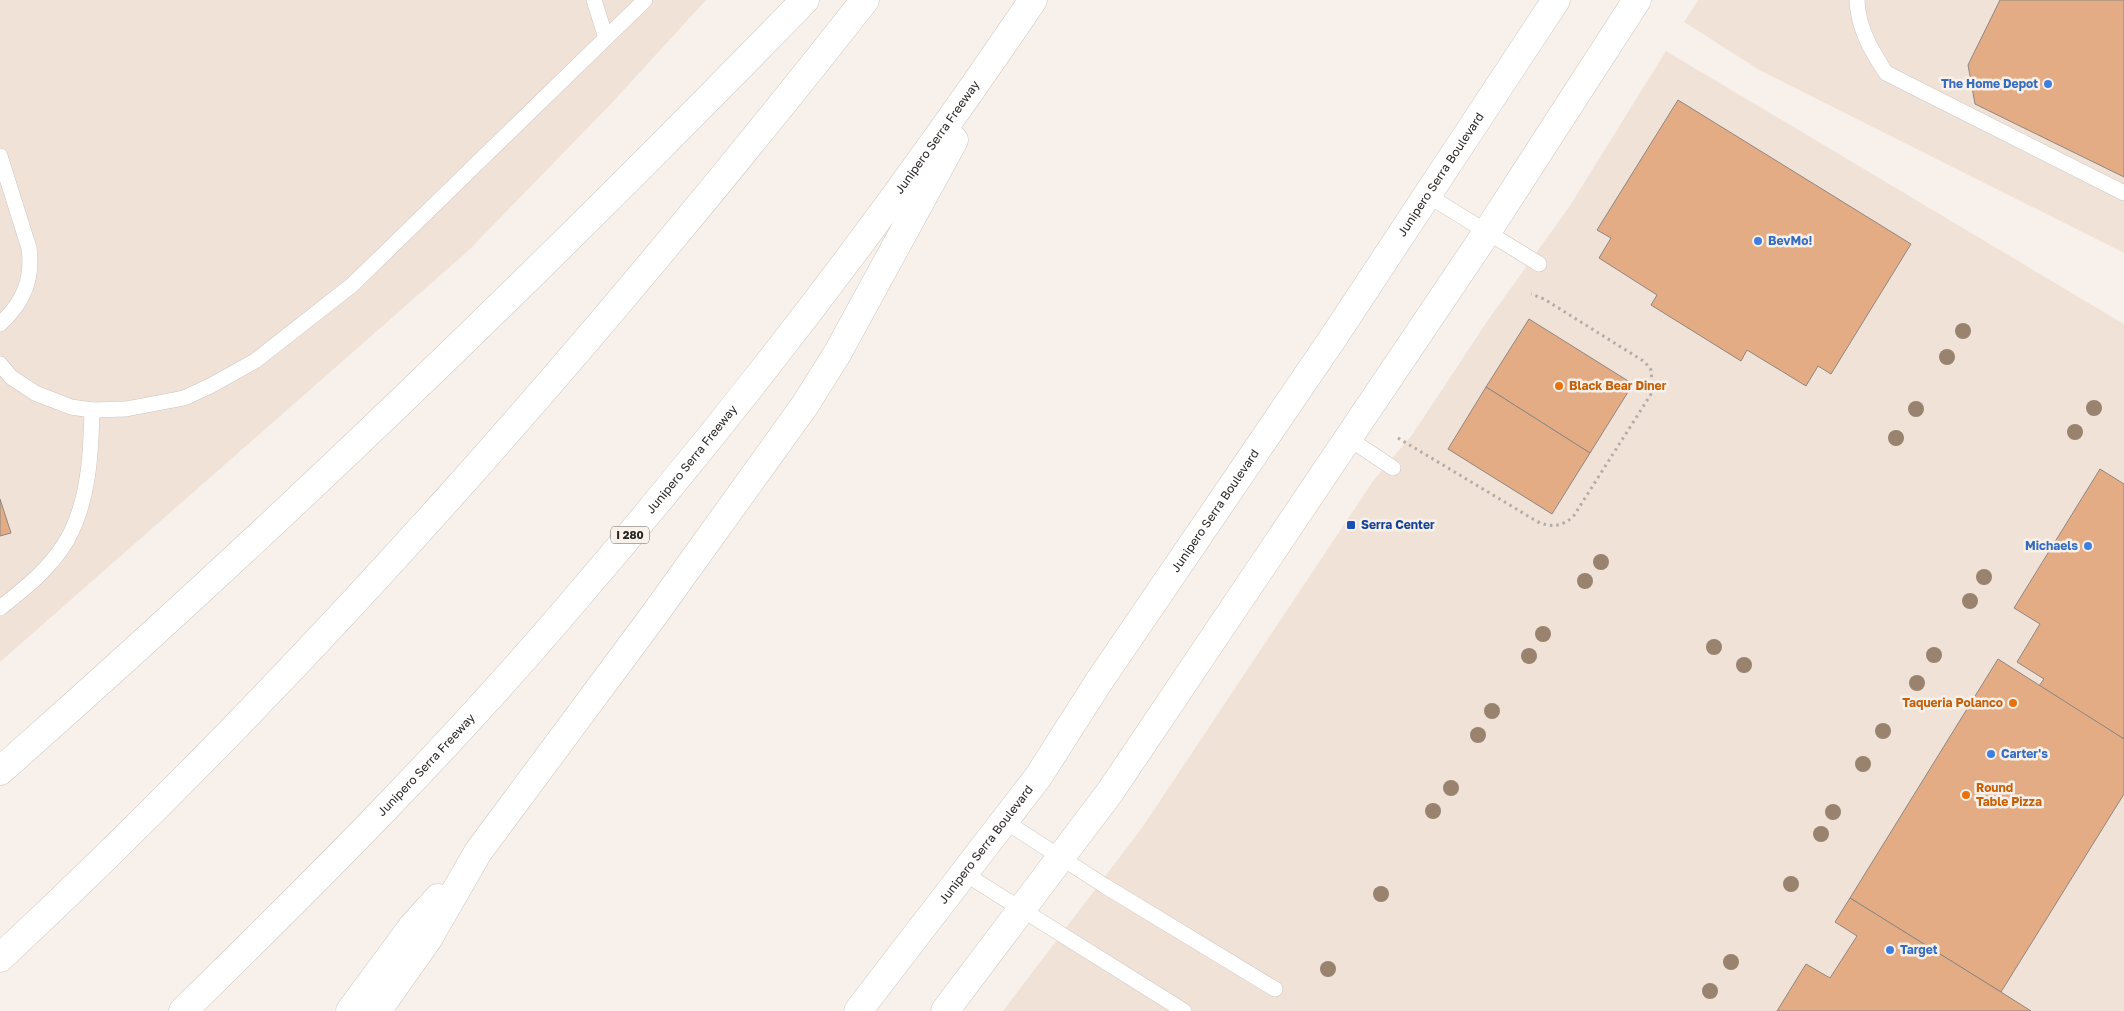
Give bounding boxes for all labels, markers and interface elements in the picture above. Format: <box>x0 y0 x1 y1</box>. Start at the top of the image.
place label: The Home Depot <box>1941 76 2038 91</box>
street label: Junipero Serra Freeway <box>891 77 982 197</box>
marker: The Home Depot <box>2042 78 2054 90</box>
street label: Junipero Serra Boulevard <box>1394 109 1487 239</box>
place label: BevMo! <box>1768 233 1812 248</box>
marker: BevMo! <box>1752 235 1764 247</box>
place label: Black Bear Diner <box>1569 378 1667 393</box>
marker: Black Bear Diner <box>1553 380 1565 392</box>
street label: Junipero Serra Freeway <box>643 401 740 516</box>
street label: Junipero Serra Boulevard <box>1168 446 1262 575</box>
place label: Serra Center <box>1361 517 1435 532</box>
marker: Serra Center <box>1345 519 1357 531</box>
road number: I 280 <box>611 526 649 544</box>
place label: Michaels <box>2025 538 2078 553</box>
marker: Michaels <box>2082 540 2094 552</box>
place label: Taqueria Polanco <box>1902 695 2003 710</box>
marker: Taqueria Polanco <box>2007 697 2019 709</box>
street label: Junipero Serra Freeway <box>374 710 478 819</box>
place label: Carter's <box>2001 746 2048 761</box>
marker: Carter's <box>1985 748 1997 760</box>
place label: Round Table Pizza <box>1976 780 2042 809</box>
street label: Junipero Serra Boulevard <box>935 782 1036 906</box>
marker: Round Table Pizza <box>1960 789 1972 801</box>
place label: Target <box>1900 942 1938 957</box>
marker: Target <box>1884 944 1896 956</box>

